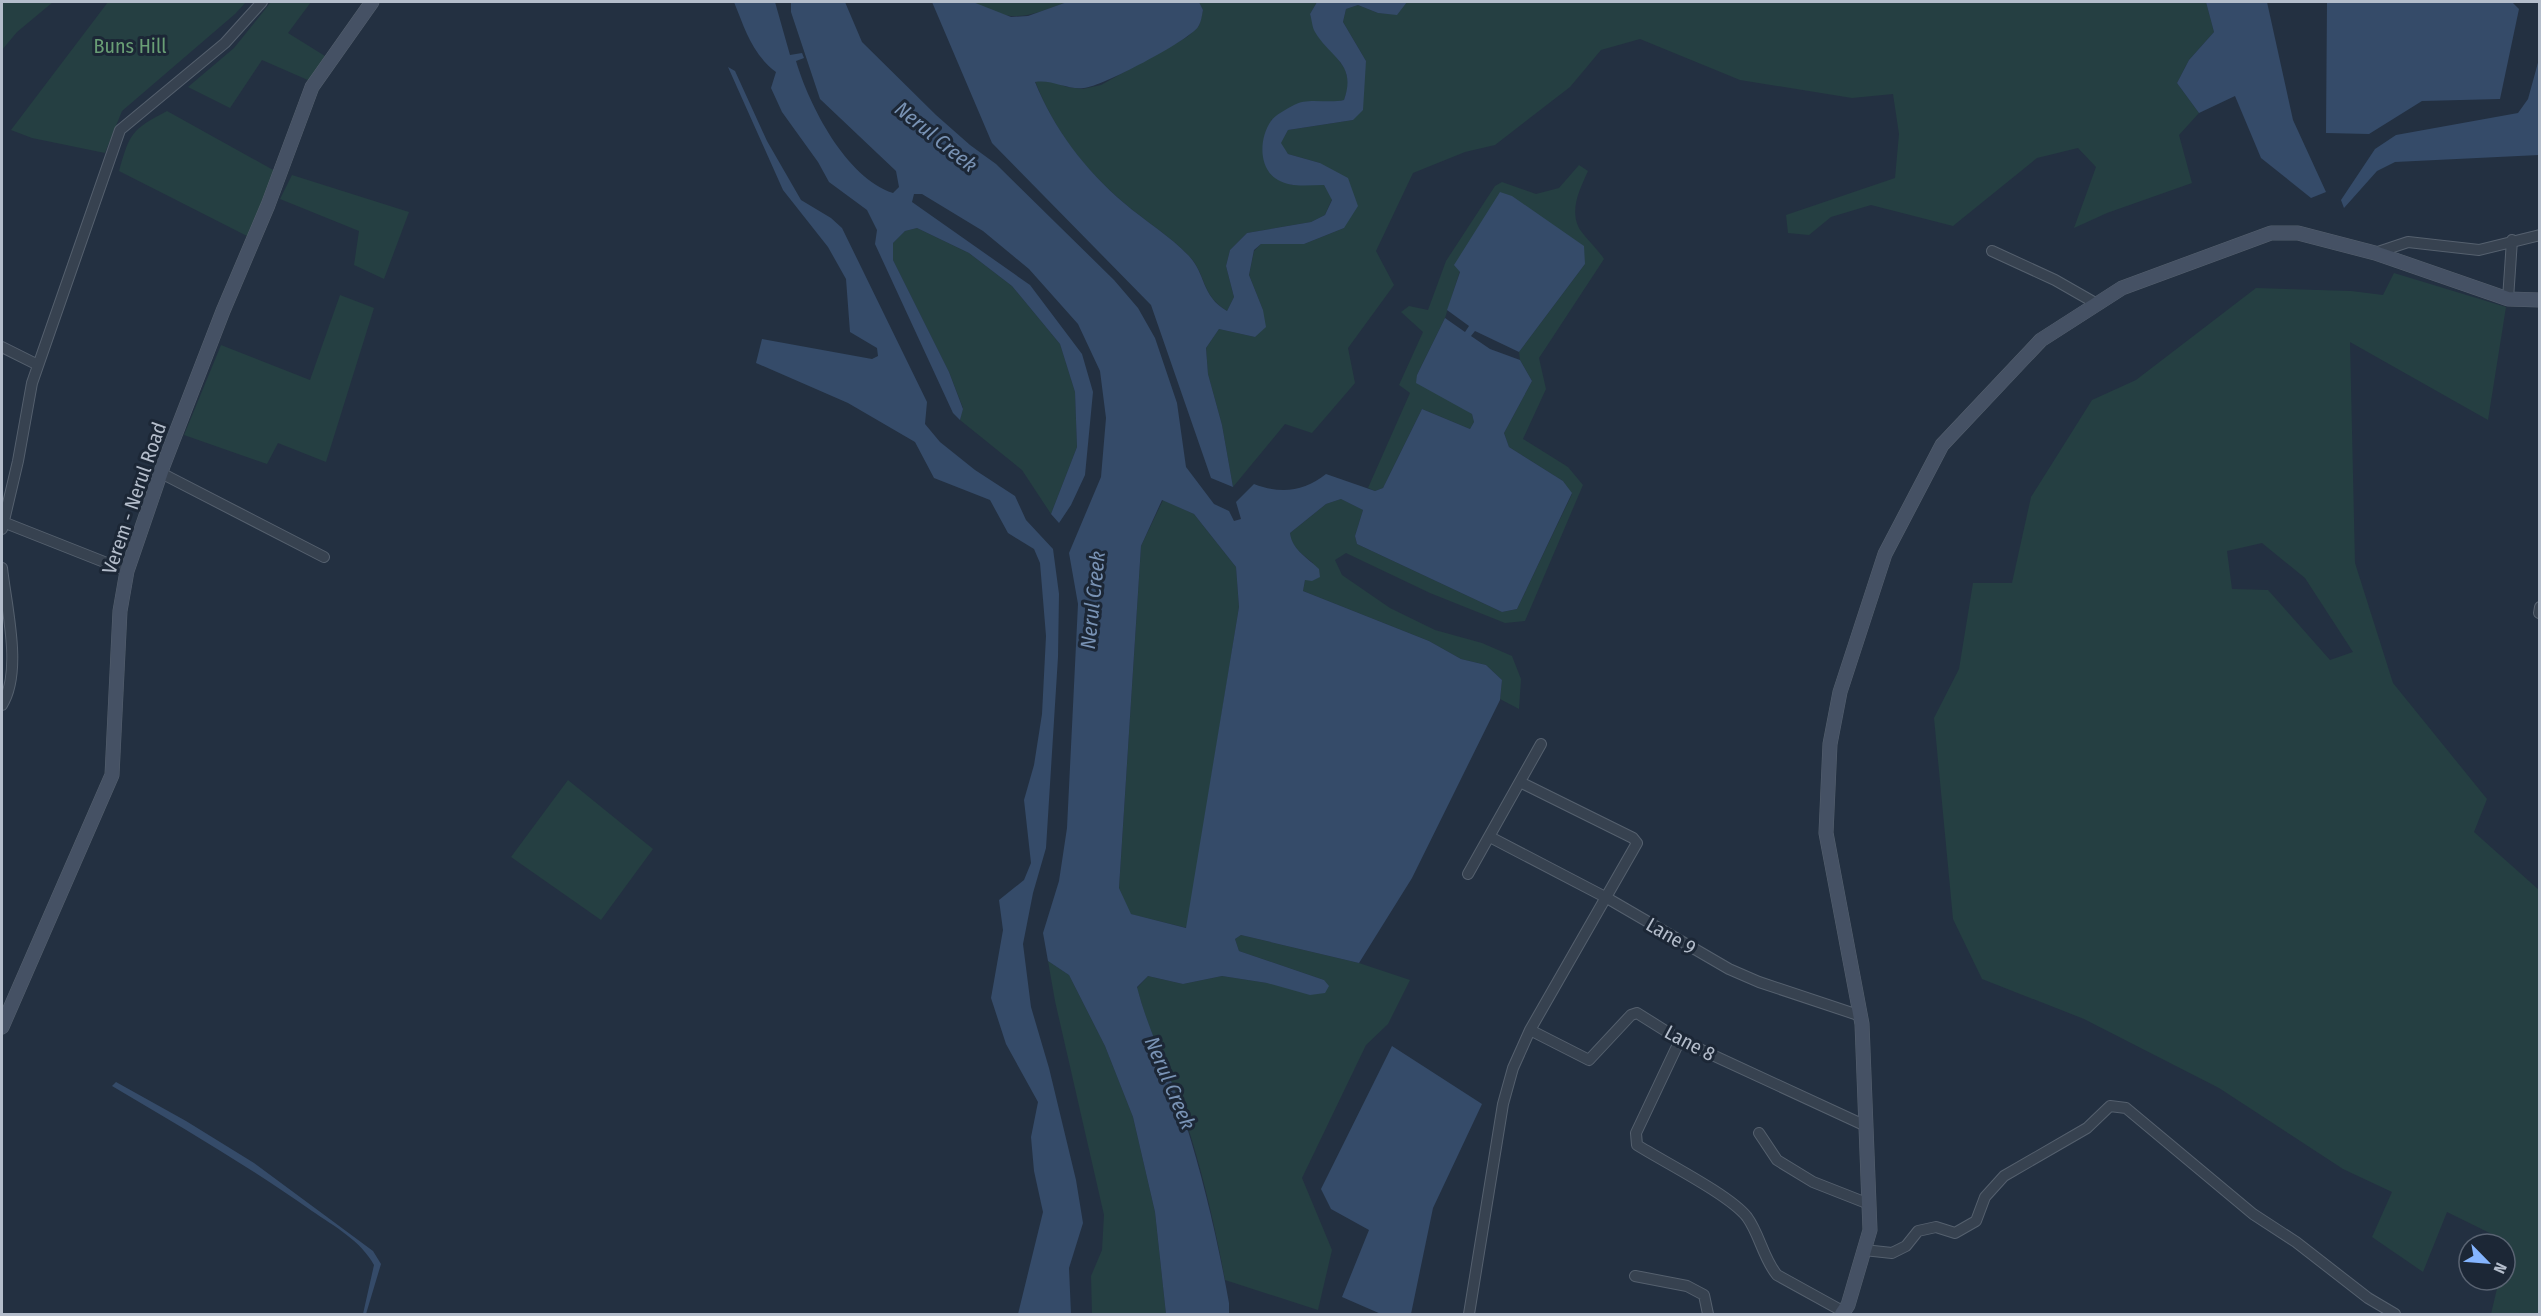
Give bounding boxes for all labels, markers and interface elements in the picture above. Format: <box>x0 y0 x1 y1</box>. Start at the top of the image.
park label: Buns Hill <box>94 34 166 58</box>
water label: Nerul Creek <box>890 96 982 178</box>
street label: Verem - Nerul Road <box>97 419 171 577</box>
water label: Nerul Creek <box>1075 550 1111 650</box>
street label: Lane 9 <box>1642 912 1700 960</box>
street label: Lane 8 <box>1661 1020 1719 1066</box>
water label: Nerul Creek <box>1139 1033 1201 1133</box>
north arrow <box>2457 1232 2517 1292</box>
text: N <box>2490 1260 2511 1276</box>

